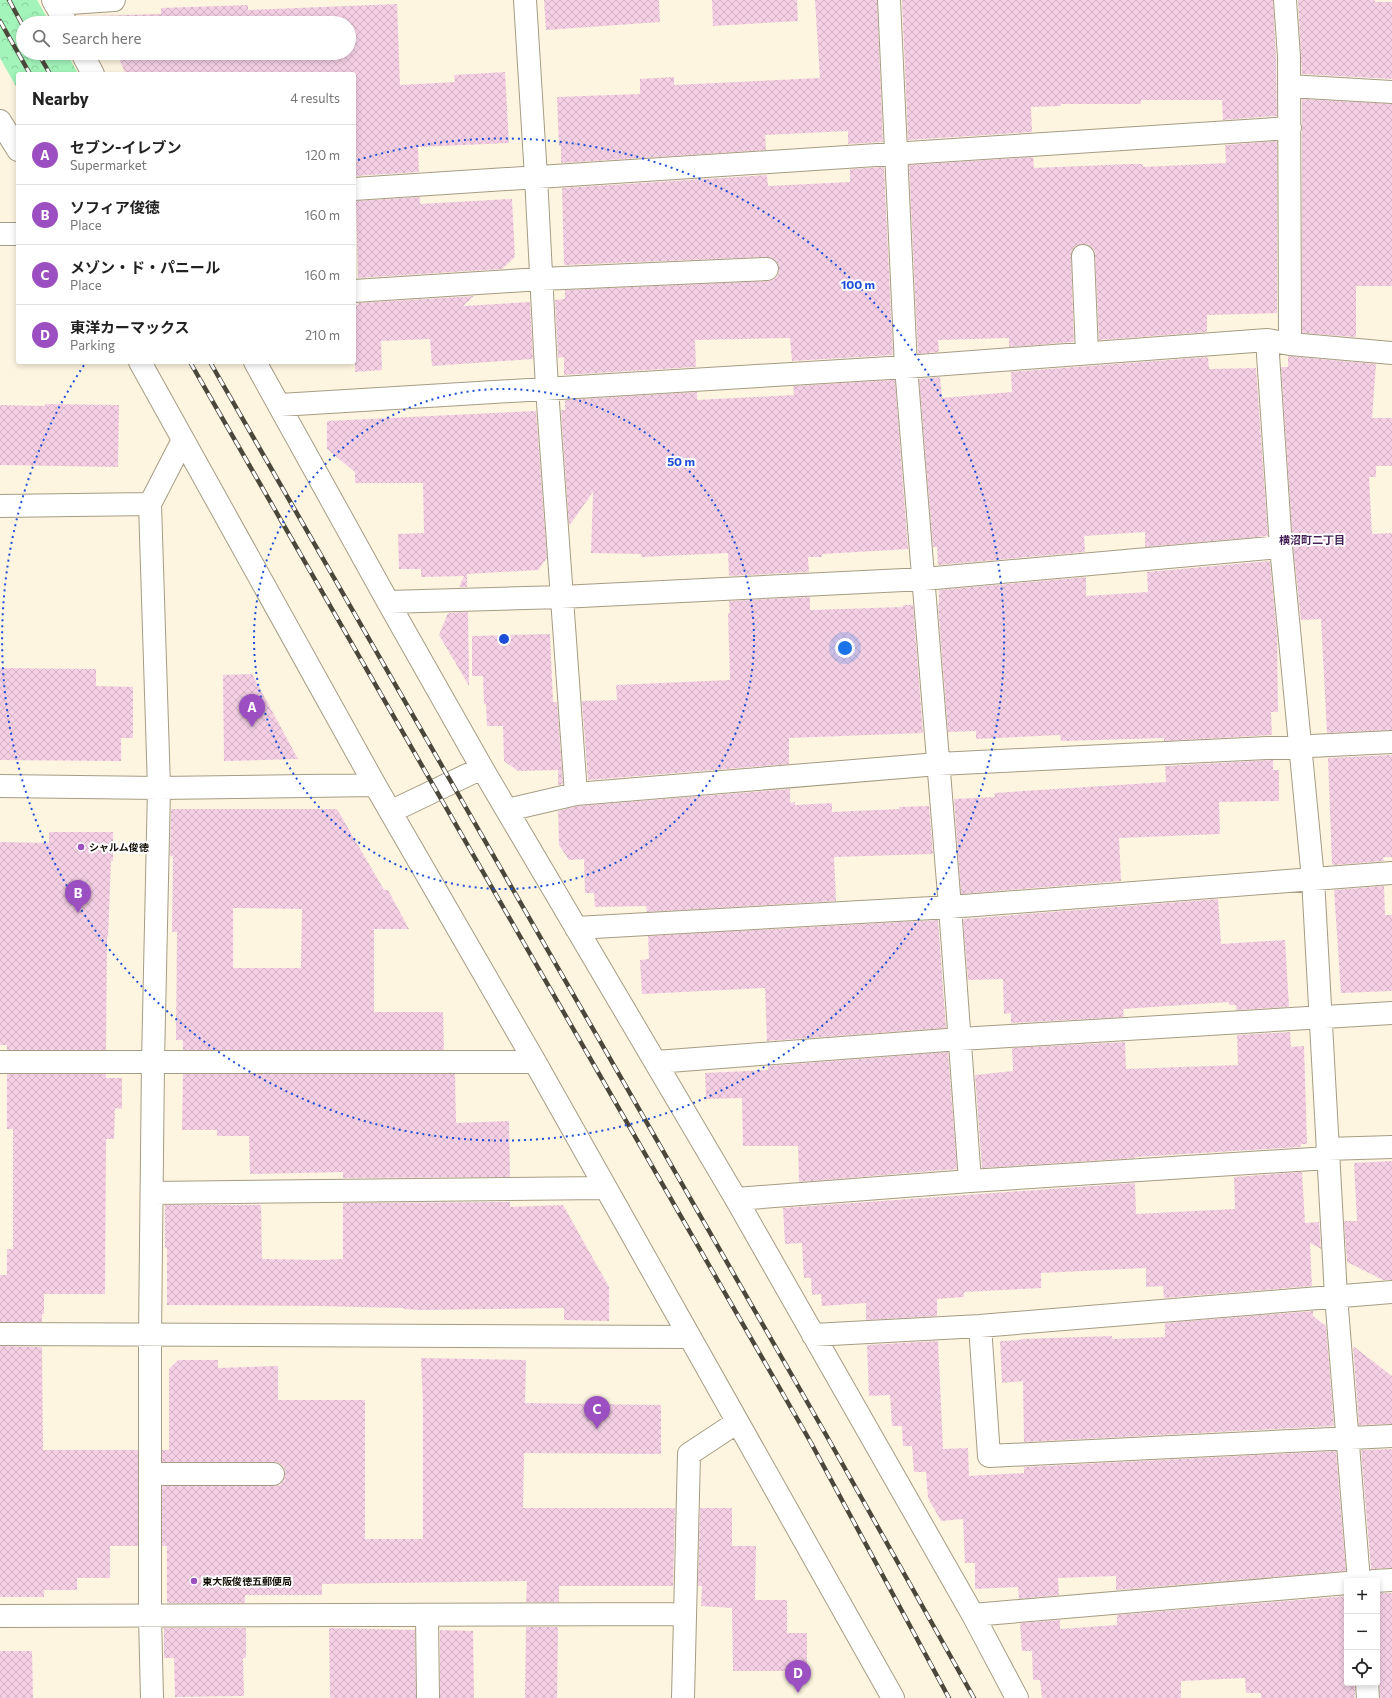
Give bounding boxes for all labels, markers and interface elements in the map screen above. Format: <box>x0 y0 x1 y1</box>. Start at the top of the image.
search box <box>16 16 356 60</box>
icon: search <box>30 27 52 49</box>
text: Search here <box>62 29 141 47</box>
text: Nearby <box>32 88 89 109</box>
text: 4 results <box>290 90 340 106</box>
text: セブン-イレブン <box>70 138 181 156</box>
text: A <box>40 147 50 163</box>
text: 120 m <box>305 147 340 163</box>
text: Supermarket <box>70 157 147 173</box>
text: ソフィア俊徳 <box>70 198 160 216</box>
text: B <box>41 207 49 223</box>
text: 160 m <box>304 207 340 223</box>
text: Place <box>70 217 102 233</box>
text: メゾン・ド・パニール <box>70 258 220 276</box>
text: C <box>41 267 49 283</box>
text: 160 m <box>304 267 340 283</box>
text: Place <box>70 277 102 293</box>
text: 100 m <box>841 277 875 291</box>
text: 東洋カーマックス <box>70 318 190 336</box>
text: D <box>40 327 50 343</box>
text: 210 m <box>305 327 340 343</box>
text: Parking <box>70 337 115 353</box>
text: 50 m <box>667 454 695 468</box>
district label: 横沼町二丁目 <box>1279 533 1345 546</box>
centre of rings <box>497 632 511 646</box>
your location <box>835 638 855 658</box>
pin: A <box>239 694 265 727</box>
place label: シャルム俊徳 <box>89 841 149 853</box>
marker: シャルム俊徳 <box>76 842 86 852</box>
pin: B <box>65 880 91 913</box>
pin: C <box>584 1396 610 1429</box>
place label: 東大阪俊徳五郵便局 <box>202 1575 292 1587</box>
marker: 東大阪俊徳五郵便局 <box>189 1576 199 1586</box>
map controls <box>1344 1578 1380 1686</box>
button: + <box>1344 1578 1380 1614</box>
button: − <box>1344 1614 1380 1650</box>
button: locate <box>1344 1650 1380 1686</box>
pin: D <box>785 1660 811 1693</box>

